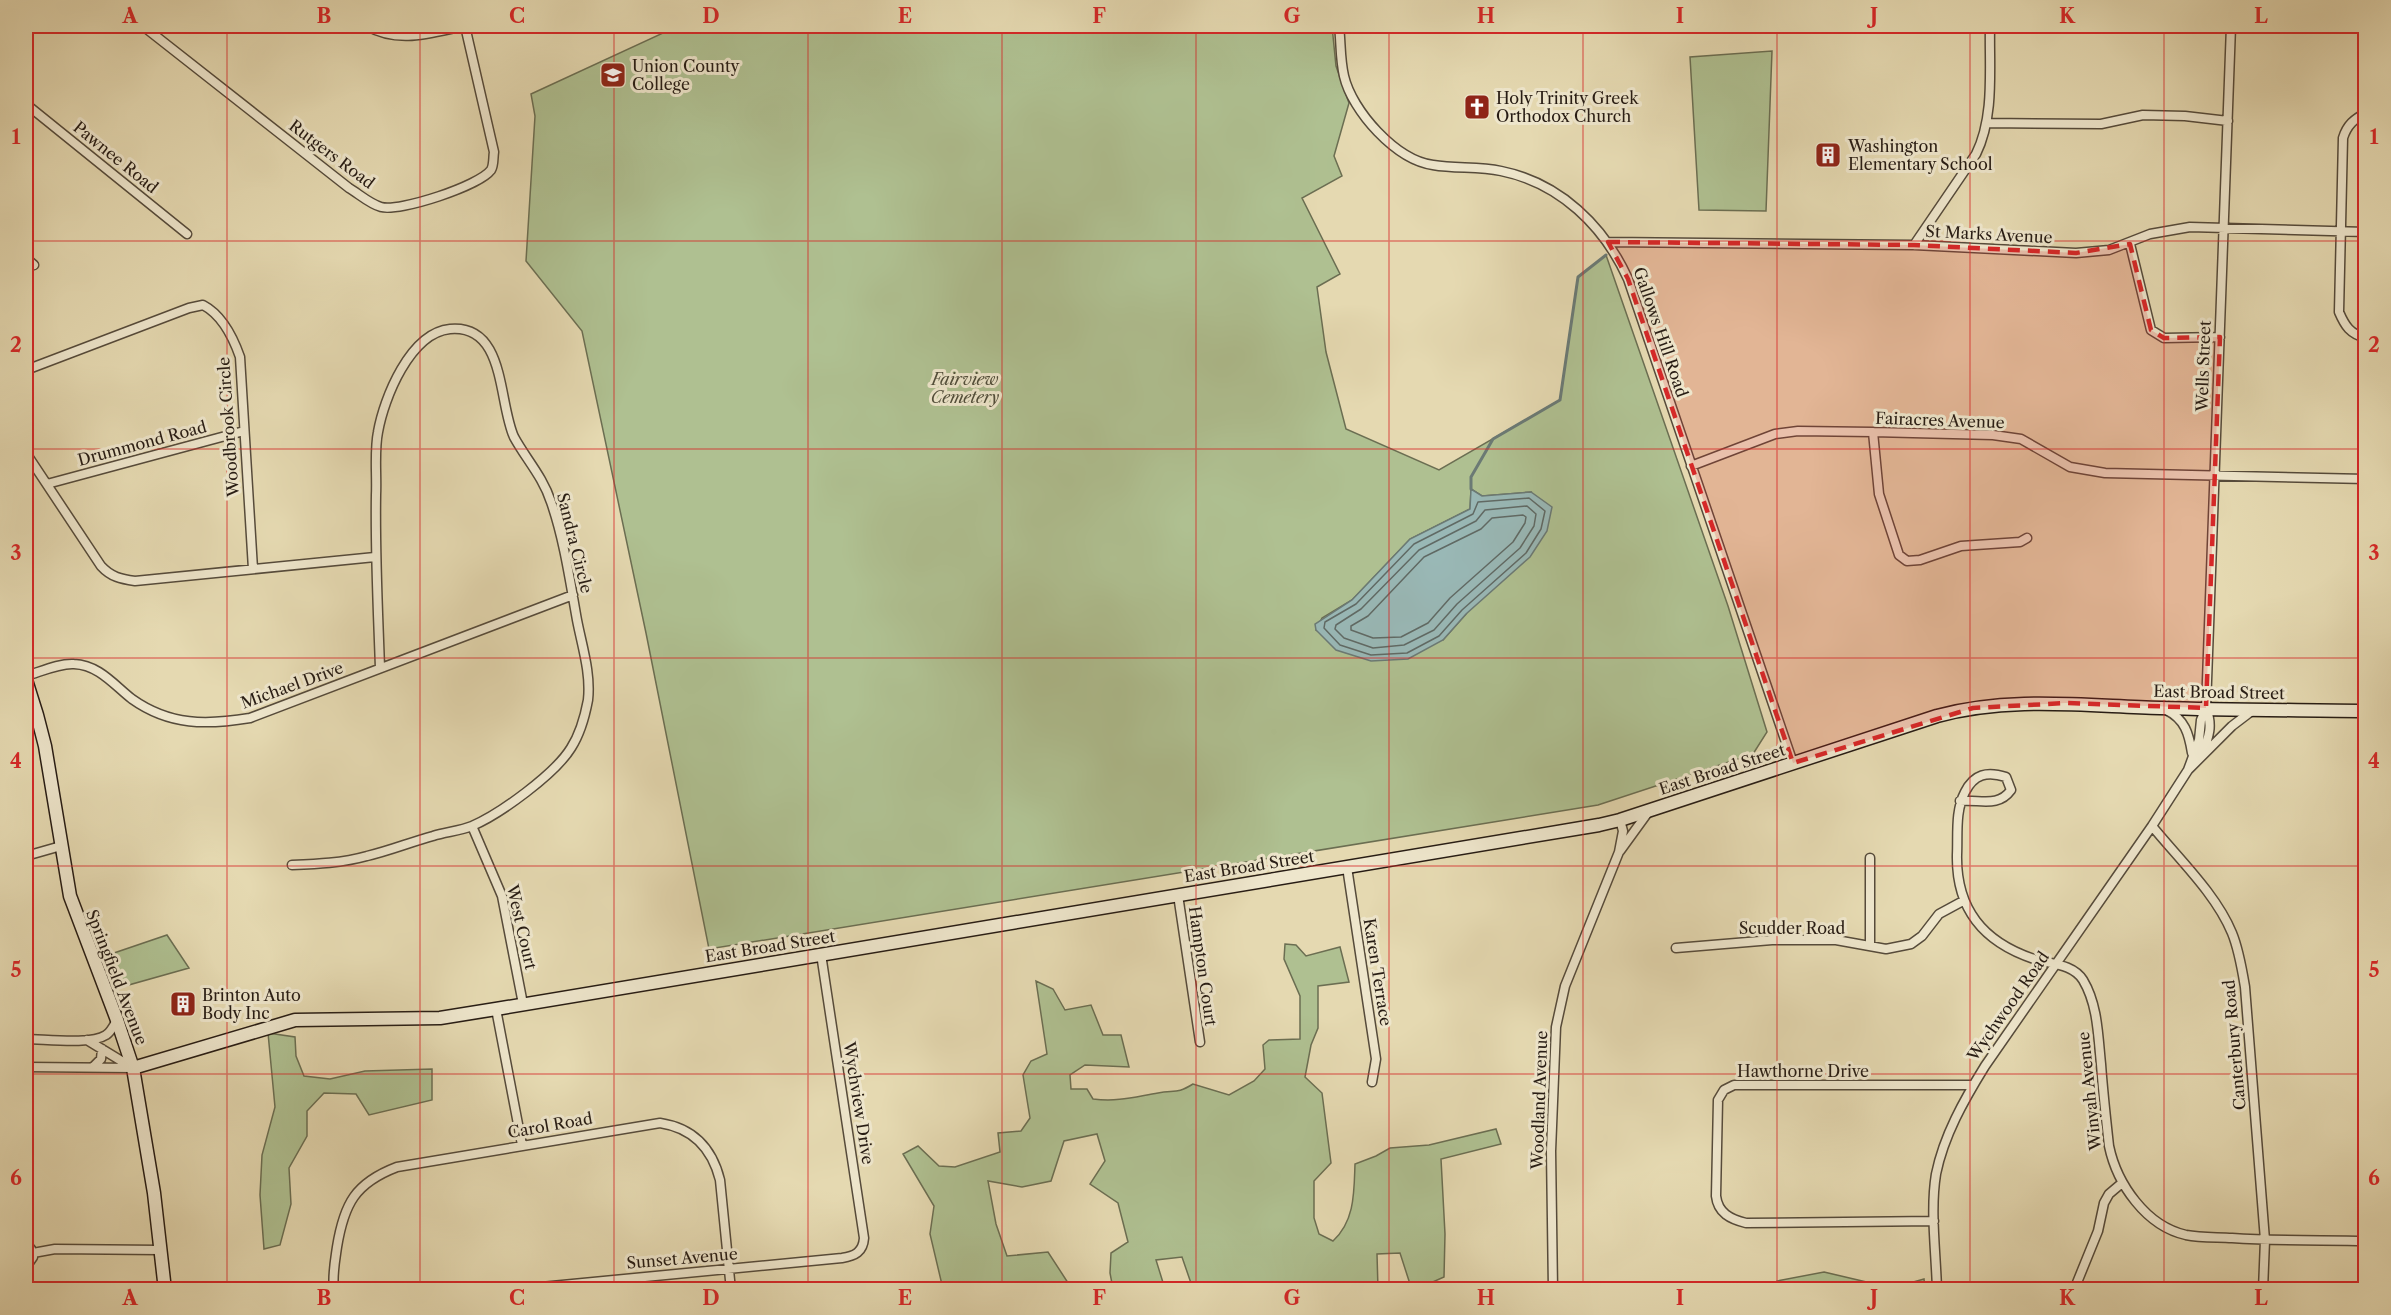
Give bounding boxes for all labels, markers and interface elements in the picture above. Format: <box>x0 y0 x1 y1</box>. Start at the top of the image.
text: A <box>121 4 138 28</box>
text: B <box>317 4 332 28</box>
text: C <box>509 4 525 28</box>
text: D <box>702 4 720 28</box>
text: E <box>898 4 912 28</box>
text: F <box>1092 4 1106 28</box>
text: G <box>1284 4 1301 28</box>
text: H <box>1477 4 1495 28</box>
text: I <box>1676 4 1684 28</box>
text: J <box>1866 4 1878 28</box>
text: K <box>2059 4 2076 28</box>
text: L <box>2254 4 2268 28</box>
place label: Union County College <box>632 56 741 94</box>
school or university icon: Union County College <box>598 60 628 90</box>
place label: Holy Trinity Greek Orthodox Church <box>1496 88 1639 126</box>
church icon: Holy Trinity Greek Orthodox Church <box>1462 92 1492 122</box>
street label: Rutgers Road <box>285 115 379 193</box>
street label: Pawnee Road <box>70 117 163 197</box>
text: 1 <box>12 125 21 149</box>
text: 1 <box>2370 125 2379 149</box>
place label: Washington Elementary School <box>1847 136 1993 174</box>
building icon: Washington Elementary School <box>1813 140 1843 170</box>
street label: St Marks Avenue <box>1925 221 2053 247</box>
street label: Gallows Hill Road <box>1629 264 1693 400</box>
street label: Wells Street <box>2191 320 2215 413</box>
text: 2 <box>10 333 22 357</box>
text: 2 <box>2368 333 2380 357</box>
street label: Woodbrook Circle <box>213 356 243 499</box>
park label: Fairview Cemetery <box>929 369 999 407</box>
street label: Fairacres Avenue <box>1875 408 2005 432</box>
street label: Drummond Road <box>75 416 209 470</box>
street label: Sandra Circle <box>553 491 597 595</box>
text: 3 <box>10 541 22 565</box>
text: 3 <box>2368 541 2380 565</box>
street label: Michael Drive <box>238 657 346 713</box>
street label: East Broad Street <box>2153 681 2285 703</box>
street label: East Broad Street <box>1656 739 1788 799</box>
text: 4 <box>10 749 22 773</box>
text: 4 <box>2368 749 2380 773</box>
street label: East Broad Street <box>1182 846 1316 886</box>
street label: West Court <box>502 882 542 972</box>
street label: Hampton Court <box>1185 905 1221 1028</box>
street label: Springfield Avenue <box>82 906 152 1048</box>
street label: Karen Terrace <box>1360 917 1396 1027</box>
street label: Scudder Road <box>1739 918 1846 938</box>
street label: East Broad Street <box>703 926 837 966</box>
street label: Wychwood Road <box>1962 947 2053 1065</box>
text: 5 <box>10 958 22 982</box>
text: 5 <box>2368 958 2380 982</box>
street label: Canterbury Road <box>2218 979 2250 1111</box>
place label: Brinton Auto Body Inc <box>202 985 301 1023</box>
building icon: Brinton Auto Body Inc <box>168 989 198 1019</box>
street label: Woodland Avenue <box>1527 1030 1551 1171</box>
street label: Winyah Avenue <box>2073 1031 2105 1152</box>
street label: Wychview Drive <box>839 1039 879 1166</box>
street label: Hawthorne Drive <box>1737 1061 1869 1081</box>
street label: Carol Road <box>506 1108 594 1142</box>
text: 6 <box>10 1166 22 1190</box>
text: 6 <box>2368 1166 2380 1190</box>
street label: Sunset Avenue <box>626 1243 738 1273</box>
text: A <box>121 1286 138 1310</box>
text: B <box>317 1286 332 1310</box>
text: C <box>509 1286 525 1310</box>
text: D <box>702 1286 720 1310</box>
text: E <box>898 1286 912 1310</box>
text: F <box>1092 1286 1106 1310</box>
text: G <box>1284 1286 1301 1310</box>
text: H <box>1477 1286 1495 1310</box>
text: I <box>1676 1286 1684 1310</box>
text: J <box>1866 1286 1878 1310</box>
text: K <box>2059 1286 2076 1310</box>
text: L <box>2254 1286 2268 1310</box>

